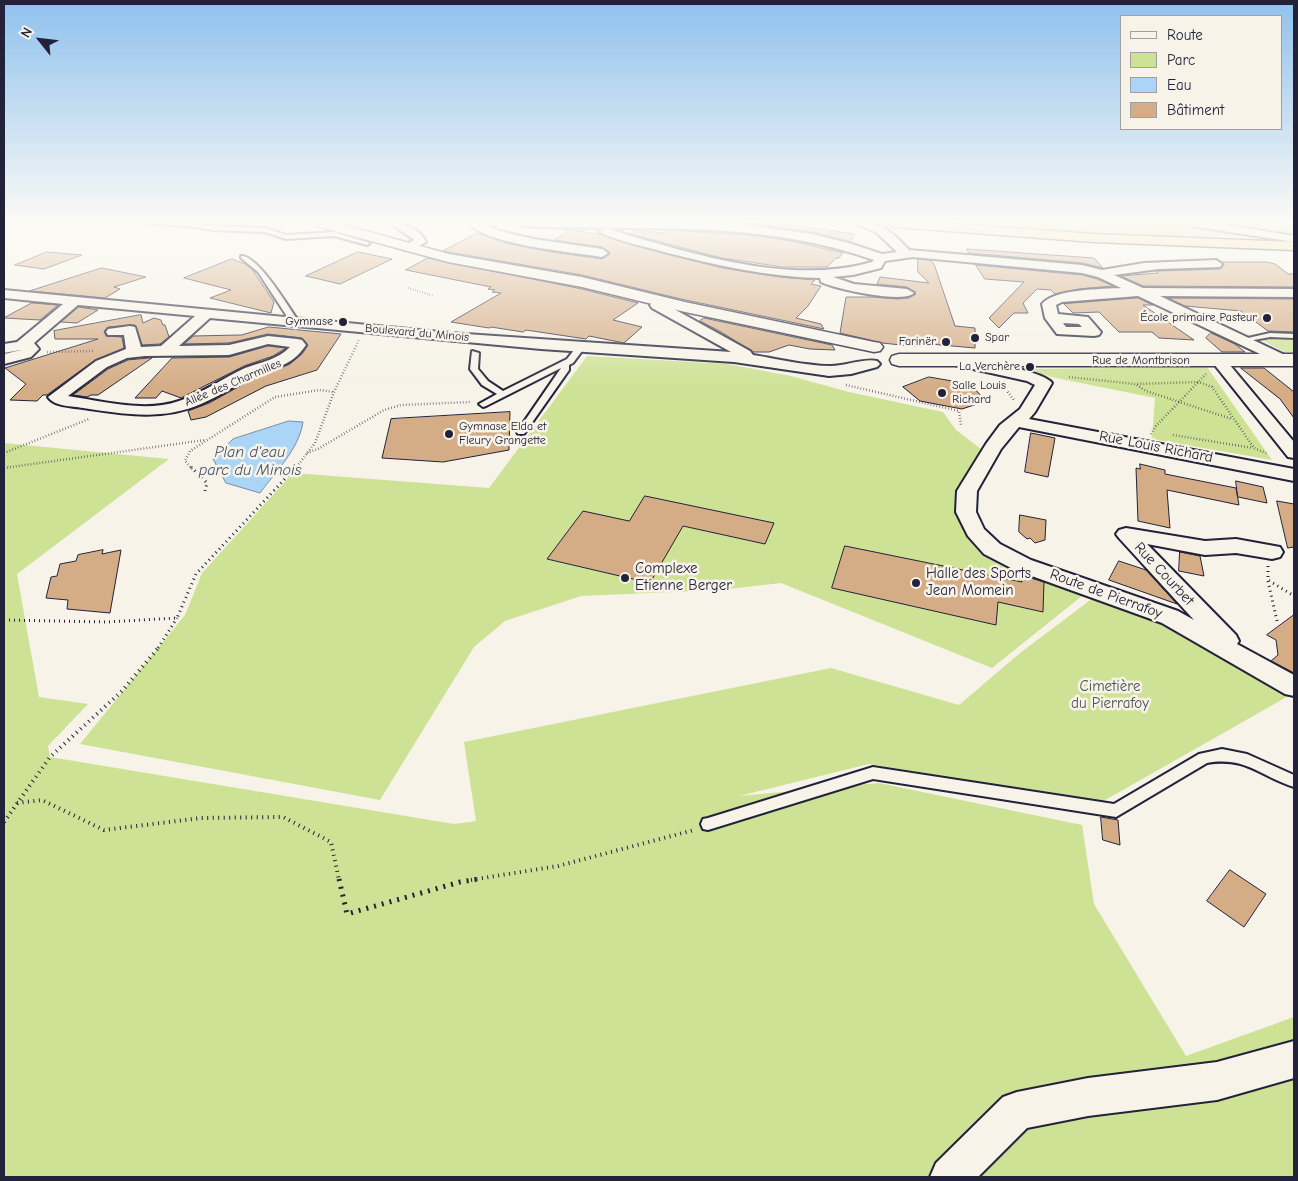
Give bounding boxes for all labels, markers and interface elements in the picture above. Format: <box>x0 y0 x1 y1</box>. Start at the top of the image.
north arrow <box>15 15 65 65</box>
legend <box>1120 15 1283 130</box>
text: N <box>17 24 36 41</box>
text: Route <box>1167 26 1203 44</box>
text: Parc <box>1167 51 1195 69</box>
text: Eau <box>1167 76 1191 94</box>
text: Bâtiment <box>1167 101 1224 119</box>
place label: École primaire Pasteur <box>1140 311 1257 325</box>
marker: École primaire Pasteur <box>1261 312 1273 324</box>
place label: Gymnase <box>285 315 333 329</box>
marker: Gymnase <box>337 316 349 328</box>
street label: Boulevard du Minois <box>364 321 470 345</box>
place label: Spar <box>985 331 1009 345</box>
marker: Spar <box>969 332 981 344</box>
place label: Farinër <box>899 335 936 349</box>
marker: Farinër <box>940 336 952 348</box>
street label: Rue de Montbrison <box>1092 354 1190 368</box>
street label: Allée des Charmilles <box>183 356 283 410</box>
place label: La Verchère <box>959 360 1020 374</box>
marker: La Verchère <box>1024 361 1036 373</box>
place label: Salle Louis Richard <box>952 379 1006 407</box>
marker: Salle Louis Richard <box>936 387 948 399</box>
place label: Gymnase Elda et Fleury Grangette <box>459 420 547 448</box>
street label: Rue Louis Richard <box>1098 427 1214 467</box>
marker: Gymnase Elda et Fleury Grangette <box>443 428 455 440</box>
water label: Plan d'eau parc du Minois <box>199 442 301 480</box>
street label: Rue Courbet <box>1130 539 1198 609</box>
place label: Complexe Etienne Berger <box>635 560 732 595</box>
place label: Halle des Sports Jean Momein <box>926 565 1031 600</box>
street label: Route de Pierrafoy <box>1047 565 1165 623</box>
marker: Complexe Etienne Berger <box>619 572 631 584</box>
marker: Halle des Sports Jean Momein <box>910 577 922 589</box>
park label: Cimetière du Pierrafoy <box>1071 678 1149 713</box>

